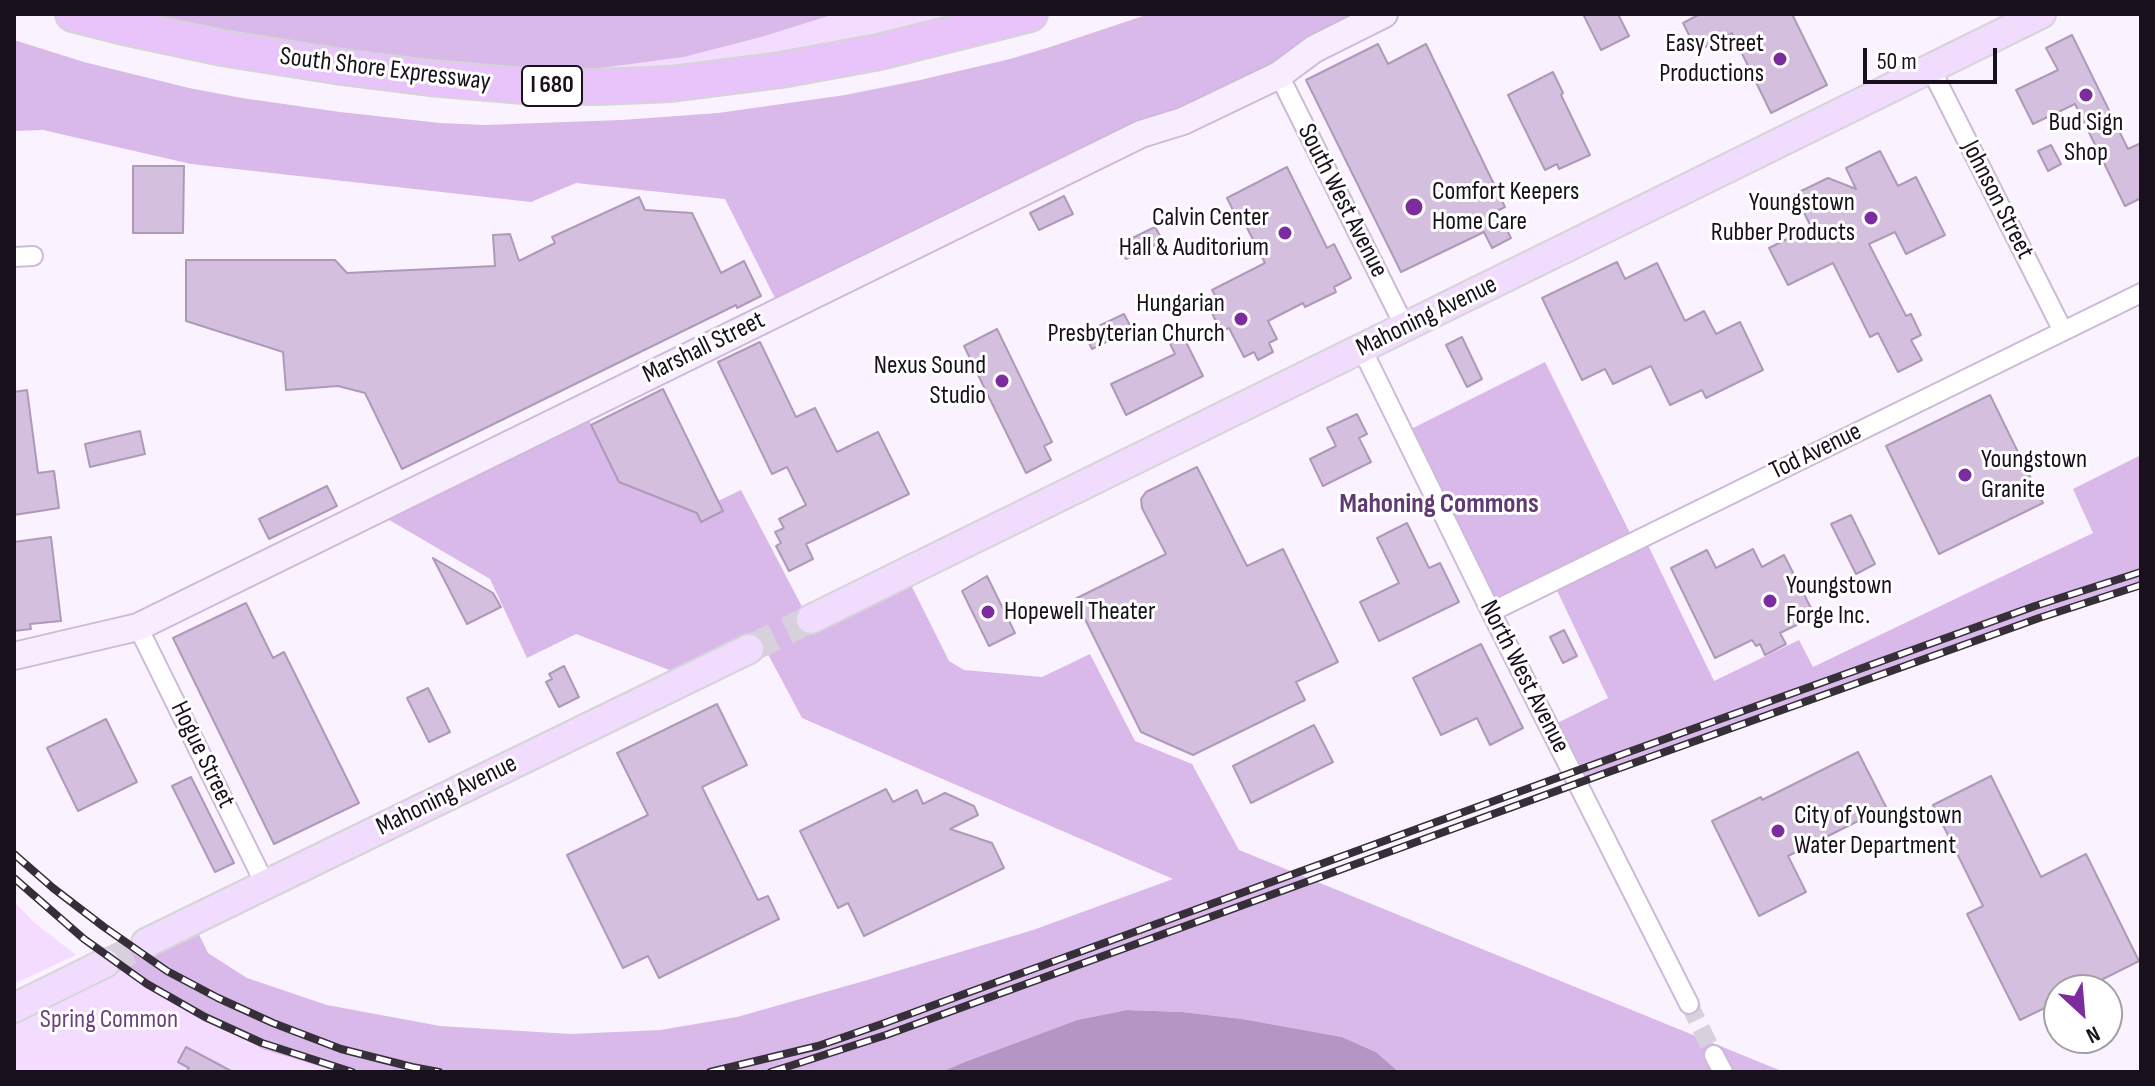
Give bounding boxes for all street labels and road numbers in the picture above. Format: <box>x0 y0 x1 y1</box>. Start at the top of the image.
street label: South Shore Expressway <box>278 42 492 98</box>
road number: I 680 <box>522 66 582 106</box>
street label: South West Avenue <box>1290 119 1394 283</box>
street label: Johnson Street <box>1954 136 2040 264</box>
street label: Mahoning Avenue <box>1352 270 1502 364</box>
street label: Marshall Street <box>638 305 770 391</box>
street label: Tod Avenue <box>1765 416 1867 488</box>
street label: North West Avenue <box>1472 596 1576 758</box>
street label: Hogue Street <box>163 697 241 813</box>
street label: Mahoning Avenue <box>372 749 522 843</box>

